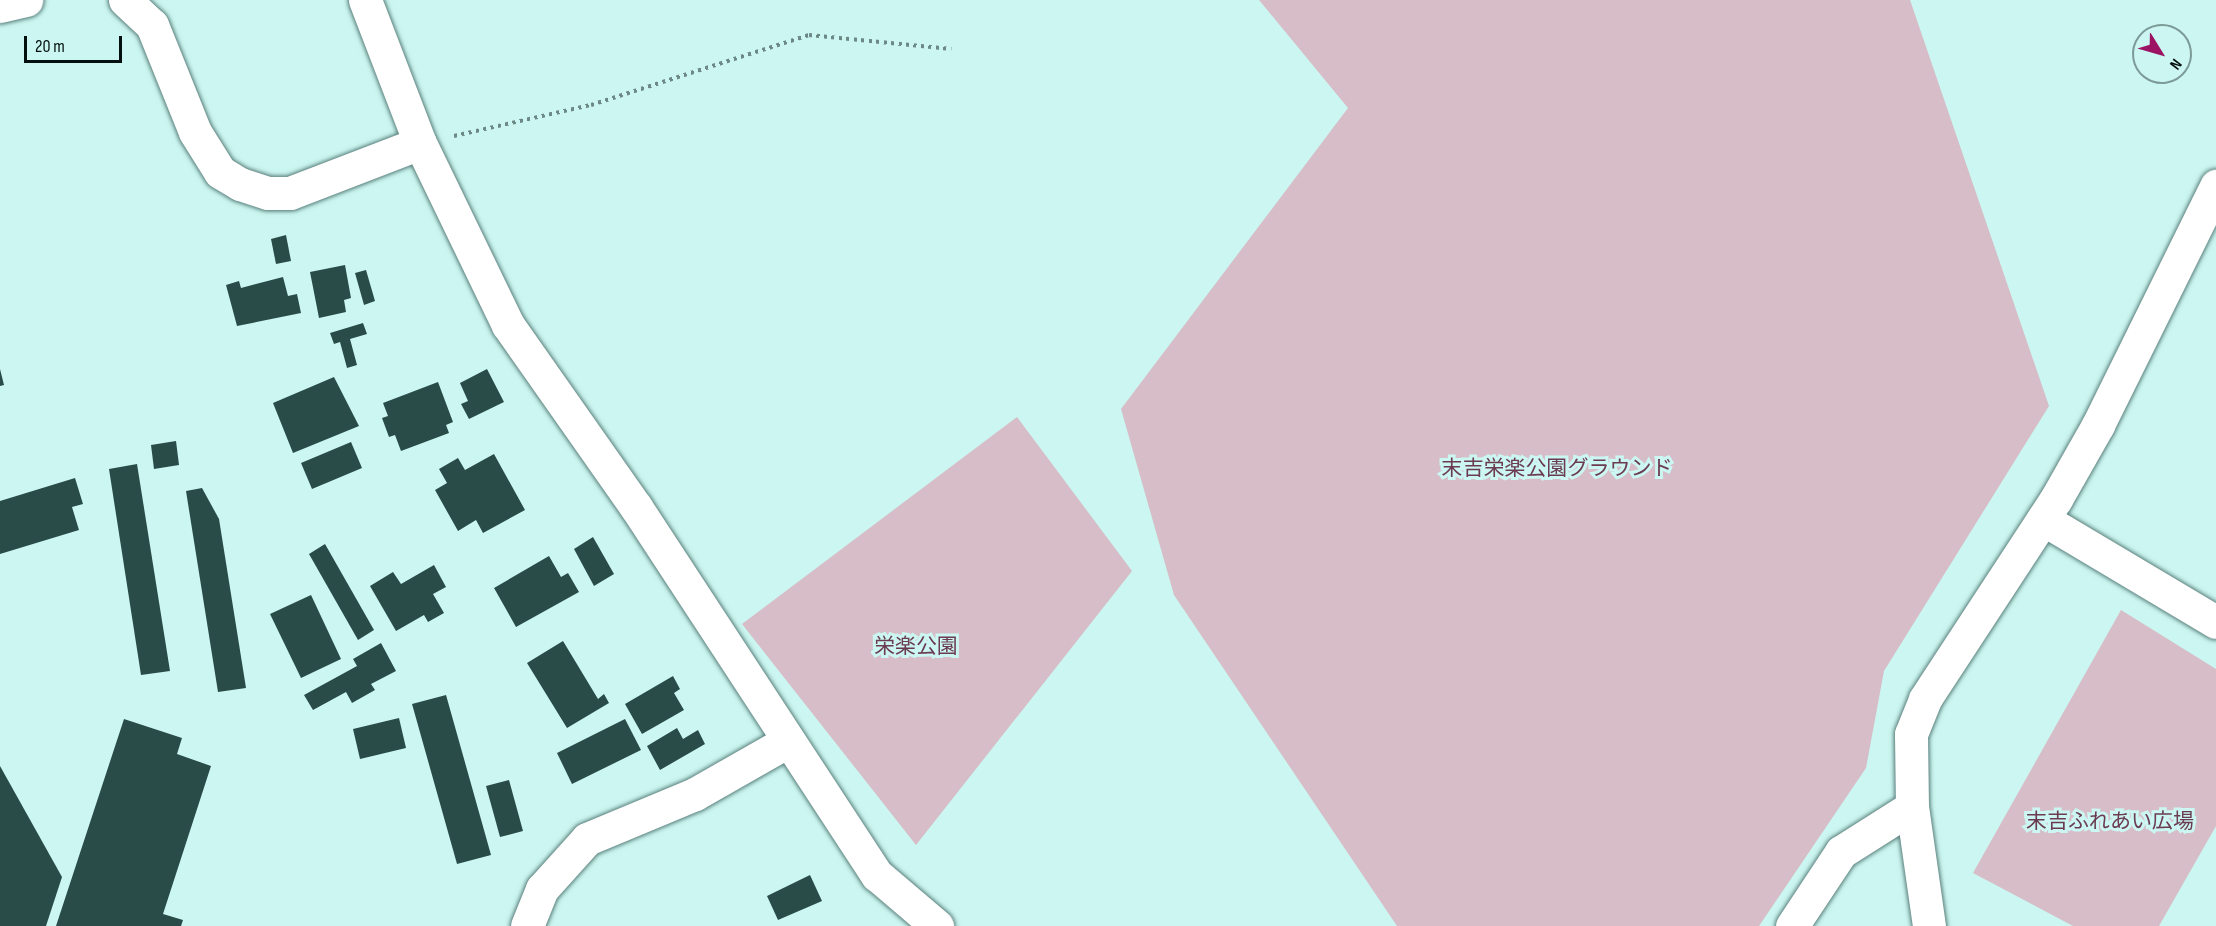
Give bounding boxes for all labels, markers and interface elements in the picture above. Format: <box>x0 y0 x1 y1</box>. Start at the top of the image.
scale bar <box>27 24 124 62</box>
north arrow <box>2132 24 2192 84</box>
text: 20 m <box>35 36 65 57</box>
text: N <box>2165 55 2185 73</box>
park label: 末吉栄楽公園グラウンド <box>1442 456 1672 482</box>
park label: 栄楽公園 <box>874 634 958 660</box>
park label: 末吉ふれあい広場 <box>2026 809 2194 835</box>

